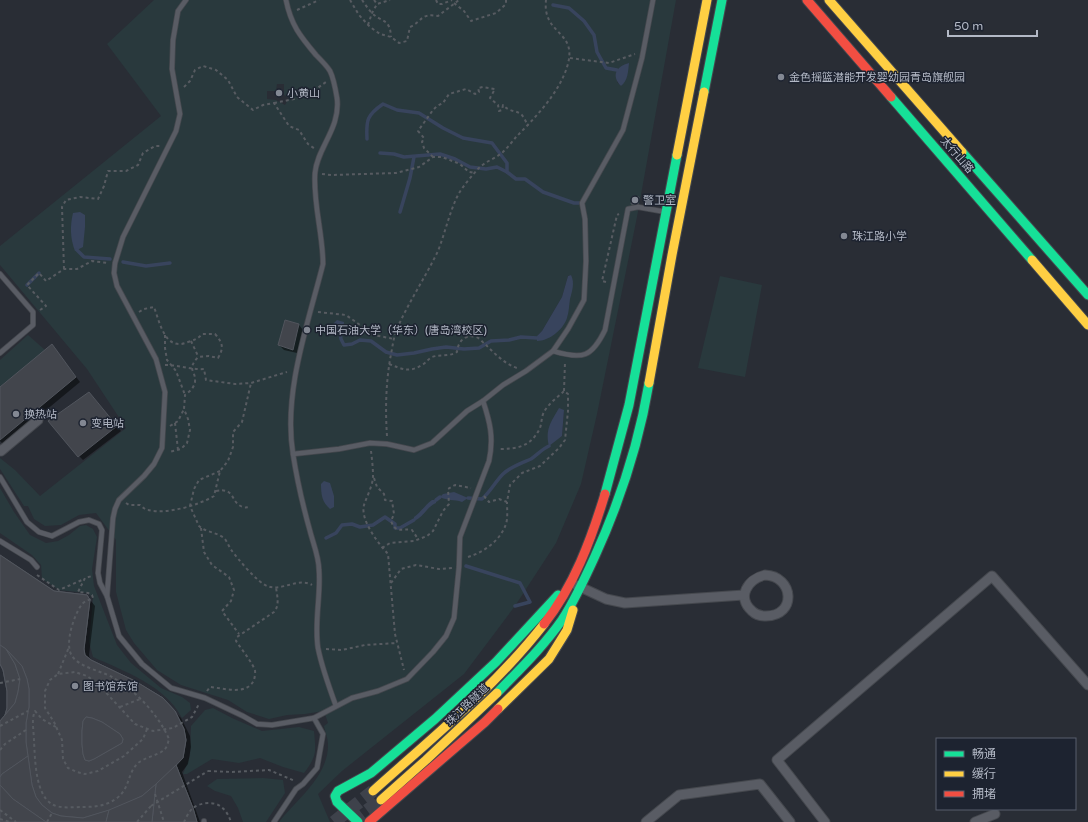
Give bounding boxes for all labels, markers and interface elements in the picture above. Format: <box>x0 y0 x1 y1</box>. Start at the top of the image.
scale bar <box>948 12 1037 38</box>
text: 50 m <box>954 19 983 33</box>
place label: 金色摇篮潜能开发婴幼园青岛旗舰园 <box>789 71 965 84</box>
marker: 金色摇篮潜能开发婴幼园青岛旗舰园 <box>776 72 786 82</box>
place label: 小黄山 <box>287 87 320 100</box>
marker: 小黄山 <box>274 88 284 98</box>
street label: 太行山路 <box>938 134 976 176</box>
place label: 警卫室 <box>643 194 676 207</box>
marker: 警卫室 <box>630 195 640 205</box>
place label: 珠江路小学 <box>852 230 907 243</box>
marker: 珠江路小学 <box>839 231 849 241</box>
place label: 中国石油大学（华东）(唐岛湾校区) <box>315 324 487 337</box>
marker: 中国石油大学（华东）(唐岛湾校区) <box>302 325 312 335</box>
place label: 换热站 <box>24 408 57 421</box>
marker: 换热站 <box>11 409 21 419</box>
place label: 变电站 <box>91 417 124 430</box>
marker: 变电站 <box>78 418 88 428</box>
place label: 图书馆东馆 <box>83 680 138 693</box>
marker: 图书馆东馆 <box>70 681 80 691</box>
street label: 珠江路隧道 <box>443 681 491 729</box>
legend <box>936 738 1076 810</box>
text: 畅通 <box>972 747 996 761</box>
text: 缓行 <box>972 767 996 781</box>
text: 拥堵 <box>972 787 996 801</box>

